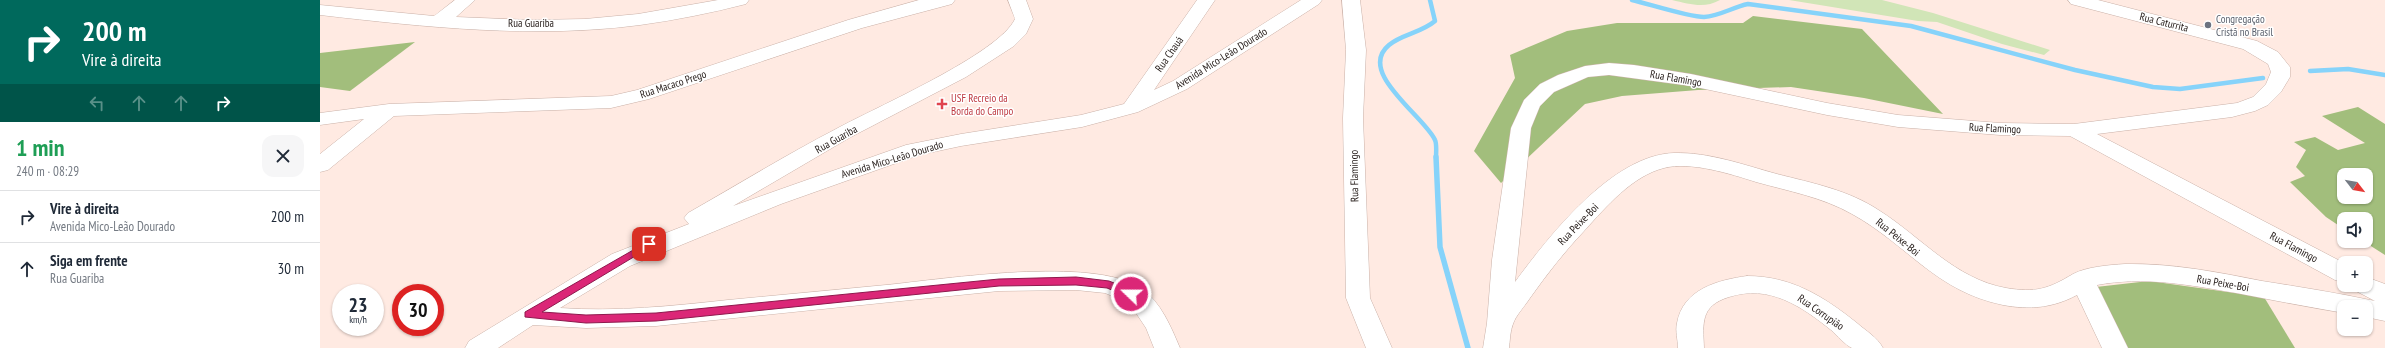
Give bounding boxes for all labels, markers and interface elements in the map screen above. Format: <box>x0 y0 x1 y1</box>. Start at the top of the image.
street label: Rua Caturrita <box>2138 9 2190 35</box>
text: 200 m <box>82 12 146 49</box>
place label: Congregação Cristã no Brasil <box>2216 12 2273 39</box>
icon: right <box>16 16 68 68</box>
street label: Rua Guariba <box>508 16 554 30</box>
marker: Congregação Cristã no Brasil <box>2203 20 2213 30</box>
street label: Avenida Mico-Leão Dourado <box>1172 24 1270 92</box>
street label: Rua Chauá <box>1152 33 1186 75</box>
text: Vire à direita <box>82 48 162 71</box>
street label: Rua Macaco Prego <box>638 67 708 101</box>
street label: Rua Flamingo <box>1649 67 1703 89</box>
place label: USF Recreio da Borda do Campo <box>951 91 1014 118</box>
icon: left <box>86 92 108 114</box>
icon: ahead <box>128 92 150 114</box>
icon: ahead <box>170 92 192 114</box>
icon: right <box>212 92 234 114</box>
marker: USF Recreio da Borda do Campo <box>936 98 948 110</box>
street label: Rua Flamingo <box>1969 120 2022 136</box>
street label: Rua Guariba <box>813 122 859 156</box>
text: 1 min <box>16 132 64 163</box>
button: close <box>262 135 304 177</box>
street label: Avenida Mico-Leão Dourado <box>839 137 945 181</box>
street label: Rua Flamingo <box>1347 150 1361 202</box>
text: 240 m · 08:29 <box>16 163 79 180</box>
north arrow <box>2337 168 2373 204</box>
map controls <box>2337 168 2373 336</box>
text: Vire à direita <box>50 199 119 218</box>
street label: Rua Peixe-Boi <box>1555 200 1601 248</box>
icon: right <box>16 206 38 228</box>
text: 200 m <box>271 207 304 226</box>
button: sound <box>2337 212 2373 248</box>
street label: Rua Peixe-Boi <box>1873 215 1923 259</box>
text: Avenida Mico-Leão Dourado <box>50 218 175 235</box>
pin <box>632 227 666 261</box>
street label: Rua Flamingo <box>2268 229 2321 266</box>
icon: arrive <box>638 233 660 255</box>
text: Siga em frente <box>50 251 128 270</box>
button: + <box>2337 256 2373 292</box>
icon: ahead <box>16 258 38 280</box>
text: 30 m <box>278 259 304 278</box>
text: Rua Guariba <box>50 270 104 287</box>
street label: Rua Peixe-Boi <box>2196 272 2250 294</box>
position arrow <box>1110 273 1152 315</box>
speed limit sign: 30 <box>392 284 444 336</box>
street label: Rua Corrupião <box>1795 291 1847 333</box>
text: 23 <box>348 292 368 318</box>
button: − <box>2337 300 2373 336</box>
text: km/h <box>349 313 367 326</box>

